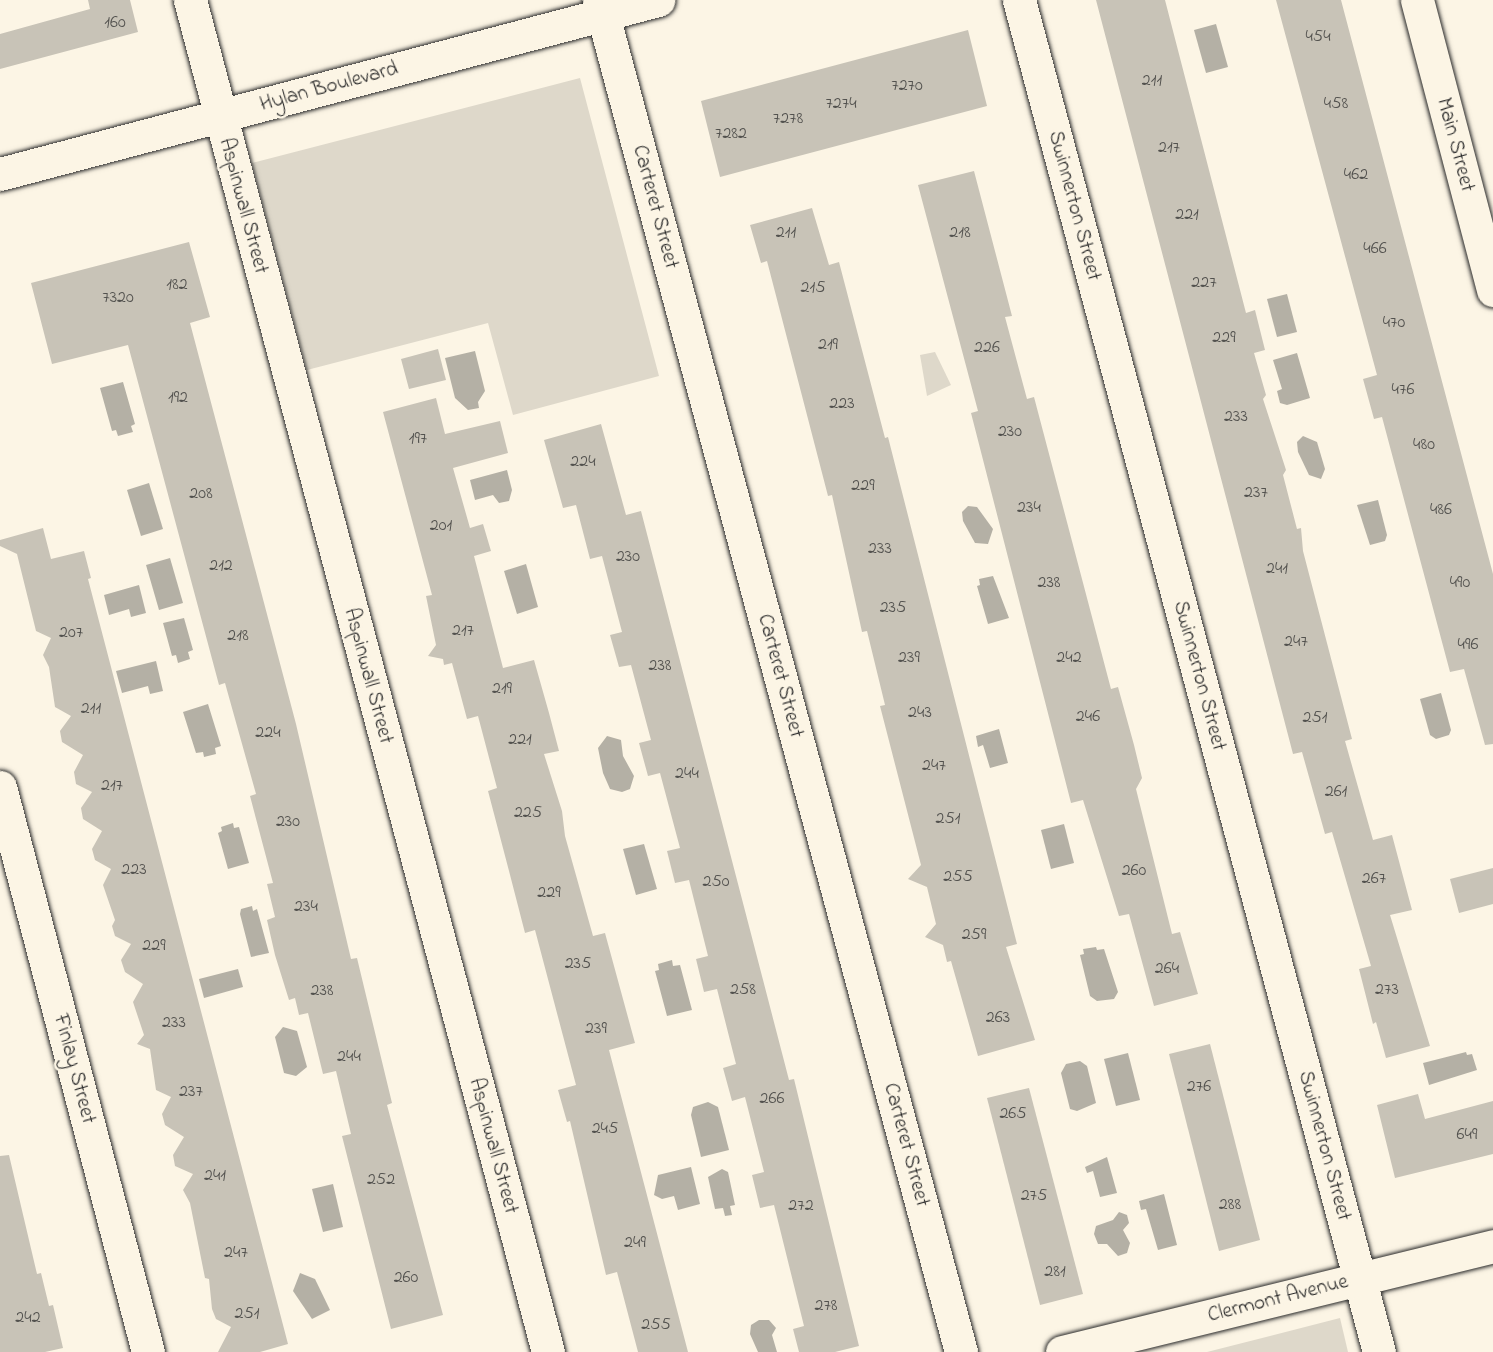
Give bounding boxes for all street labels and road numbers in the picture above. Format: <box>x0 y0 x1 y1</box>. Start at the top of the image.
street label: Hylan Boulevard <box>257 56 401 118</box>
street label: Main Street <box>1430 95 1480 195</box>
street label: Swinnerton Street <box>1042 128 1106 284</box>
street label: Aspinwall Street <box>213 135 273 277</box>
street label: Carteret Street <box>626 142 684 272</box>
street label: Swinnerton Street <box>1167 598 1231 754</box>
street label: Aspinwall Street <box>338 605 398 747</box>
street label: Carteret Street <box>751 611 809 741</box>
street label: Finlay Street <box>47 1011 101 1127</box>
street label: Swinnerton Street <box>1292 1068 1356 1224</box>
street label: Aspinwall Street <box>463 1075 523 1217</box>
street label: Carteret Street <box>877 1080 935 1210</box>
street label: Clermont Avenue <box>1205 1269 1351 1329</box>

